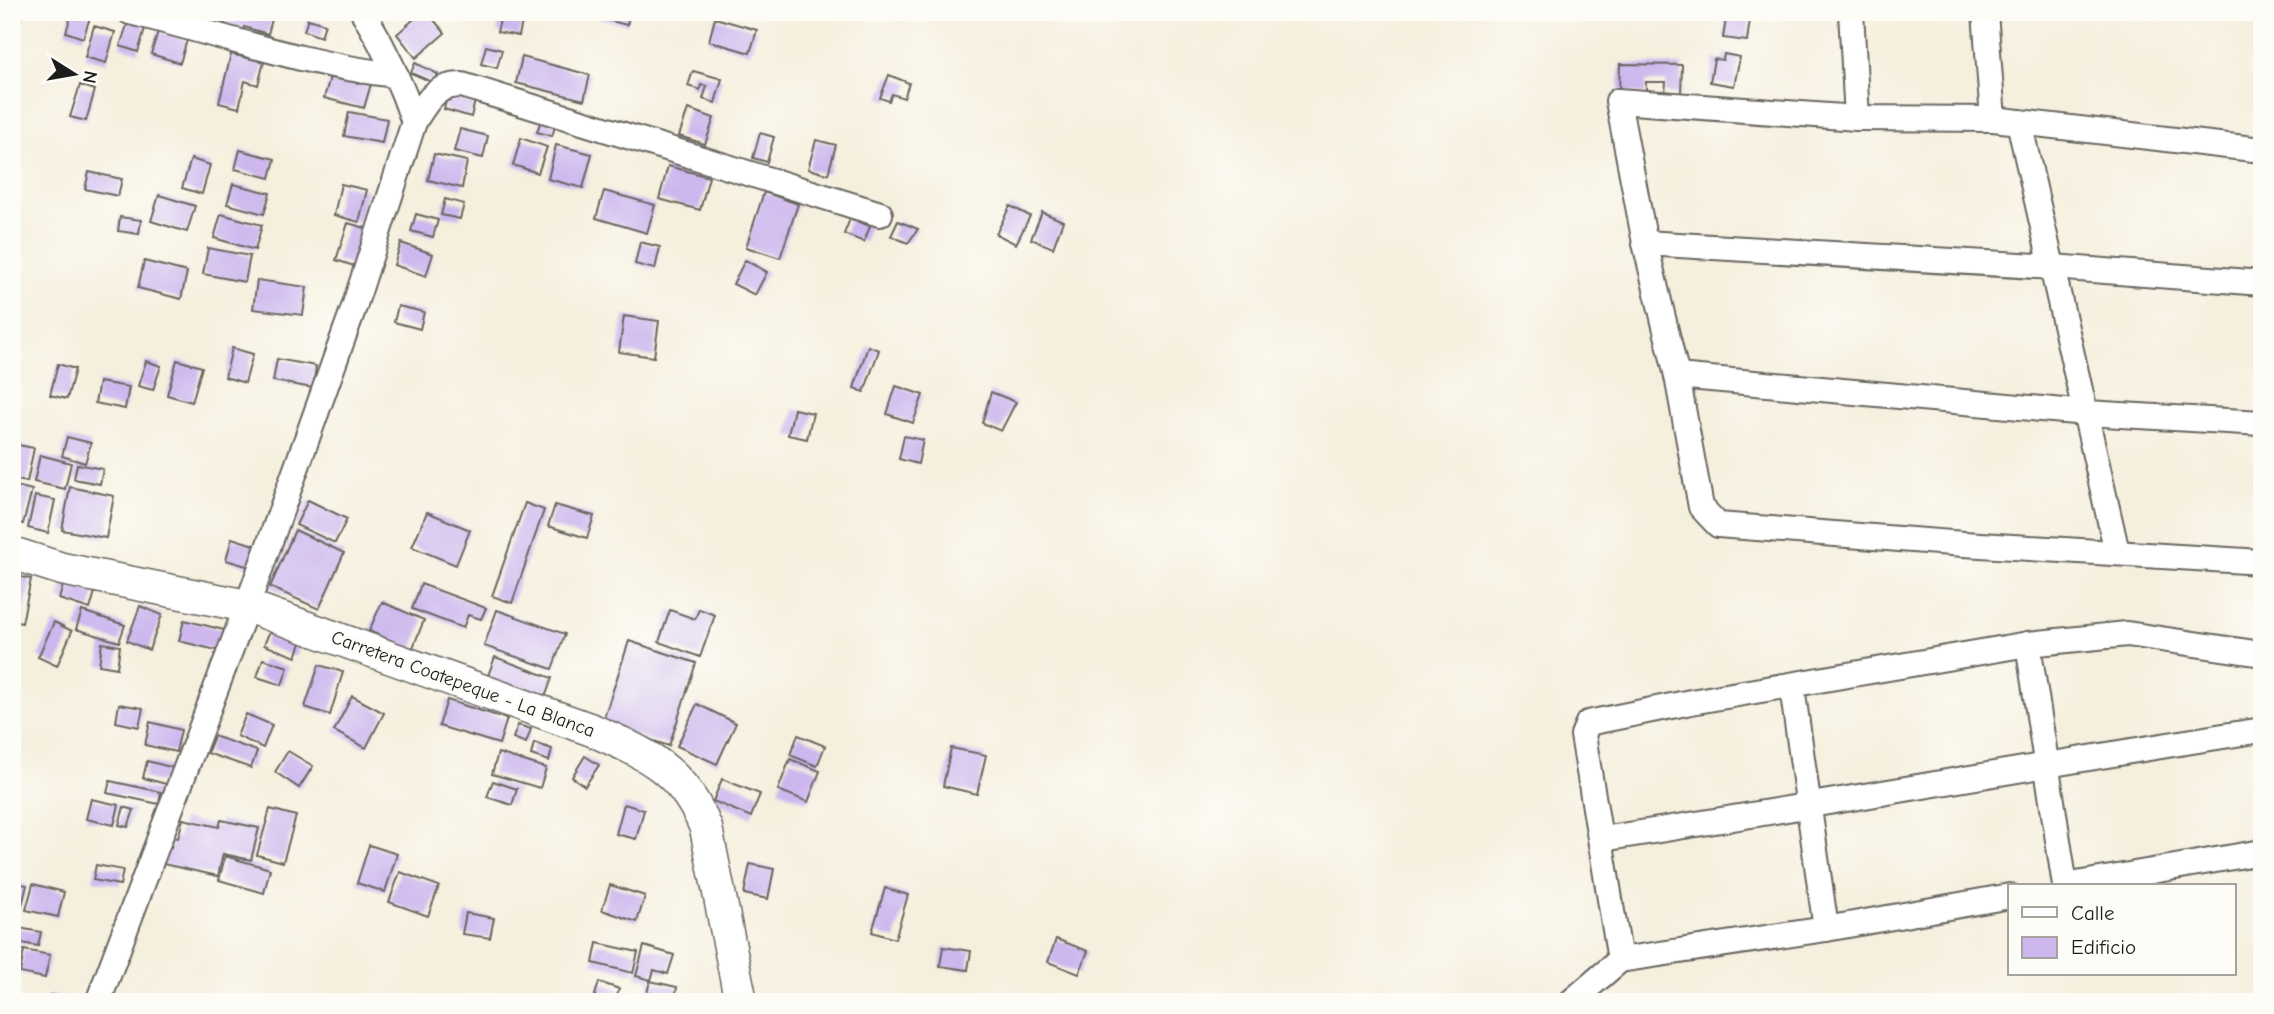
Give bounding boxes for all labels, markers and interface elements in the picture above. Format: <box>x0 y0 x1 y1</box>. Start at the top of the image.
north arrow <box>38 38 108 108</box>
text: N <box>78 69 102 85</box>
street label: Carretera Coatepeque - La Blanca <box>328 626 598 742</box>
legend <box>2008 884 2236 976</box>
text: Calle <box>2071 901 2114 925</box>
text: Edificio <box>2071 935 2136 959</box>

